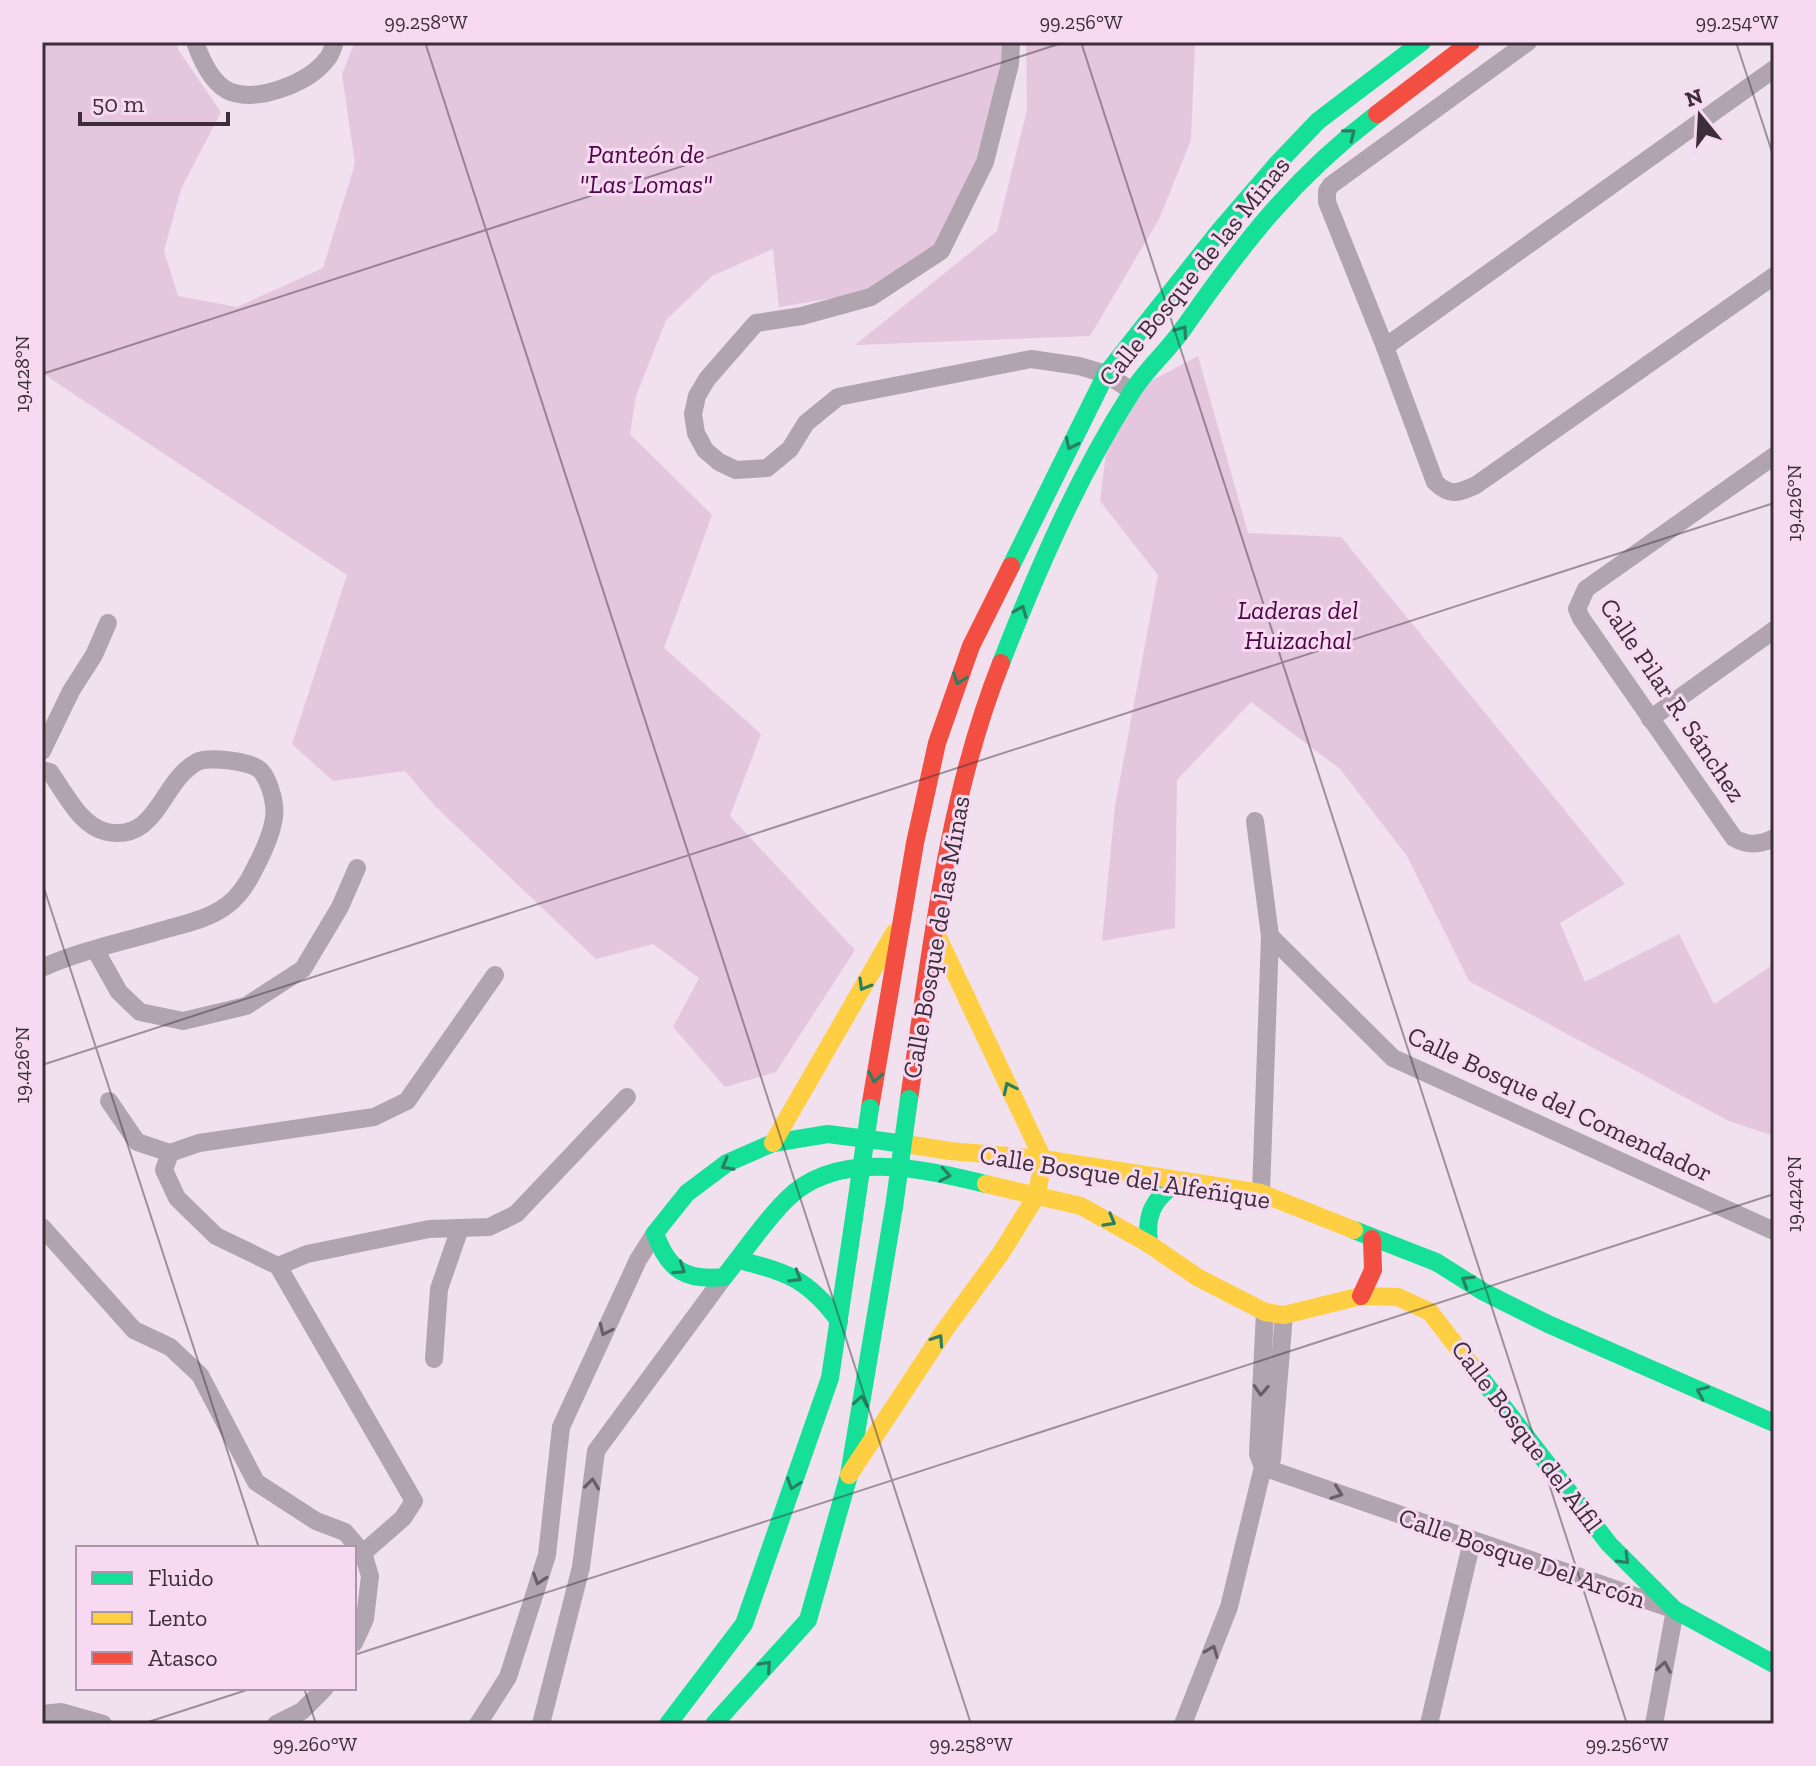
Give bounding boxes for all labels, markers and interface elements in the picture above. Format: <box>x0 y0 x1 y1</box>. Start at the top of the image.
text: 99.258°W <box>384 10 468 34</box>
text: 99.256°W <box>1039 10 1123 34</box>
text: 99.254°W <box>1696 10 1779 34</box>
scale bar <box>80 76 228 126</box>
north arrow <box>1660 76 1740 156</box>
text: N <box>1682 82 1706 113</box>
text: 50 m <box>92 89 145 118</box>
one-way arrow <box>1341 129 1356 143</box>
park label: Panteón de "Las Lomas" <box>579 138 713 200</box>
street label: Calle Bosque de las Minas <box>1091 150 1297 392</box>
one-way arrow <box>1172 325 1187 339</box>
text: 19.428°N <box>10 335 34 413</box>
one-way arrow <box>1066 436 1081 451</box>
text: 19.426°N <box>1782 464 1806 541</box>
street label: Calle Pilar R. Sánchez <box>1593 592 1753 808</box>
park label: Laderas del Huizachal <box>1238 594 1358 656</box>
one-way arrow <box>1011 605 1028 619</box>
one-way arrow <box>953 671 969 685</box>
street label: Calle Bosque de las Minas <box>895 793 977 1081</box>
one-way arrow <box>858 976 874 991</box>
street label: Calle Bosque del Comendador <box>1402 1019 1718 1189</box>
text: 19.426°N <box>10 1026 34 1103</box>
one-way arrow <box>868 1070 885 1084</box>
one-way arrow <box>1003 1082 1019 1097</box>
street label: Calle Bosque del Alfeñique <box>977 1138 1273 1216</box>
one-way arrow <box>720 1155 735 1170</box>
text: 19.424°N <box>1782 1155 1806 1232</box>
one-way arrow <box>938 1165 952 1182</box>
one-way arrow <box>1101 1211 1115 1227</box>
one-way arrow <box>671 1260 686 1275</box>
one-way arrow <box>787 1267 802 1283</box>
one-way arrow <box>1461 1276 1476 1291</box>
one-way arrow <box>599 1322 615 1337</box>
one-way arrow <box>928 1334 943 1349</box>
street label: Calle Bosque del Alfil <box>1444 1334 1610 1538</box>
one-way arrow <box>1253 1384 1270 1397</box>
one-way arrow <box>1696 1385 1711 1401</box>
one-way arrow <box>852 1394 869 1407</box>
one-way arrow <box>583 1477 600 1491</box>
one-way arrow <box>786 1477 802 1491</box>
one-way arrow <box>1329 1484 1343 1500</box>
street label: Calle Bosque Del Arcón <box>1394 1501 1650 1615</box>
legend <box>76 1546 356 1690</box>
one-way arrow <box>1615 1550 1629 1564</box>
text: Fluido <box>148 1563 213 1592</box>
one-way arrow <box>532 1571 548 1585</box>
text: Lento <box>148 1603 207 1632</box>
text: Atasco <box>148 1643 218 1672</box>
one-way arrow <box>1202 1645 1219 1659</box>
one-way arrow <box>1655 1660 1672 1674</box>
one-way arrow <box>757 1661 772 1675</box>
text: 99.260°W <box>273 1732 358 1756</box>
text: 99.258°W <box>929 1732 1013 1756</box>
text: 99.256°W <box>1585 1732 1669 1756</box>

